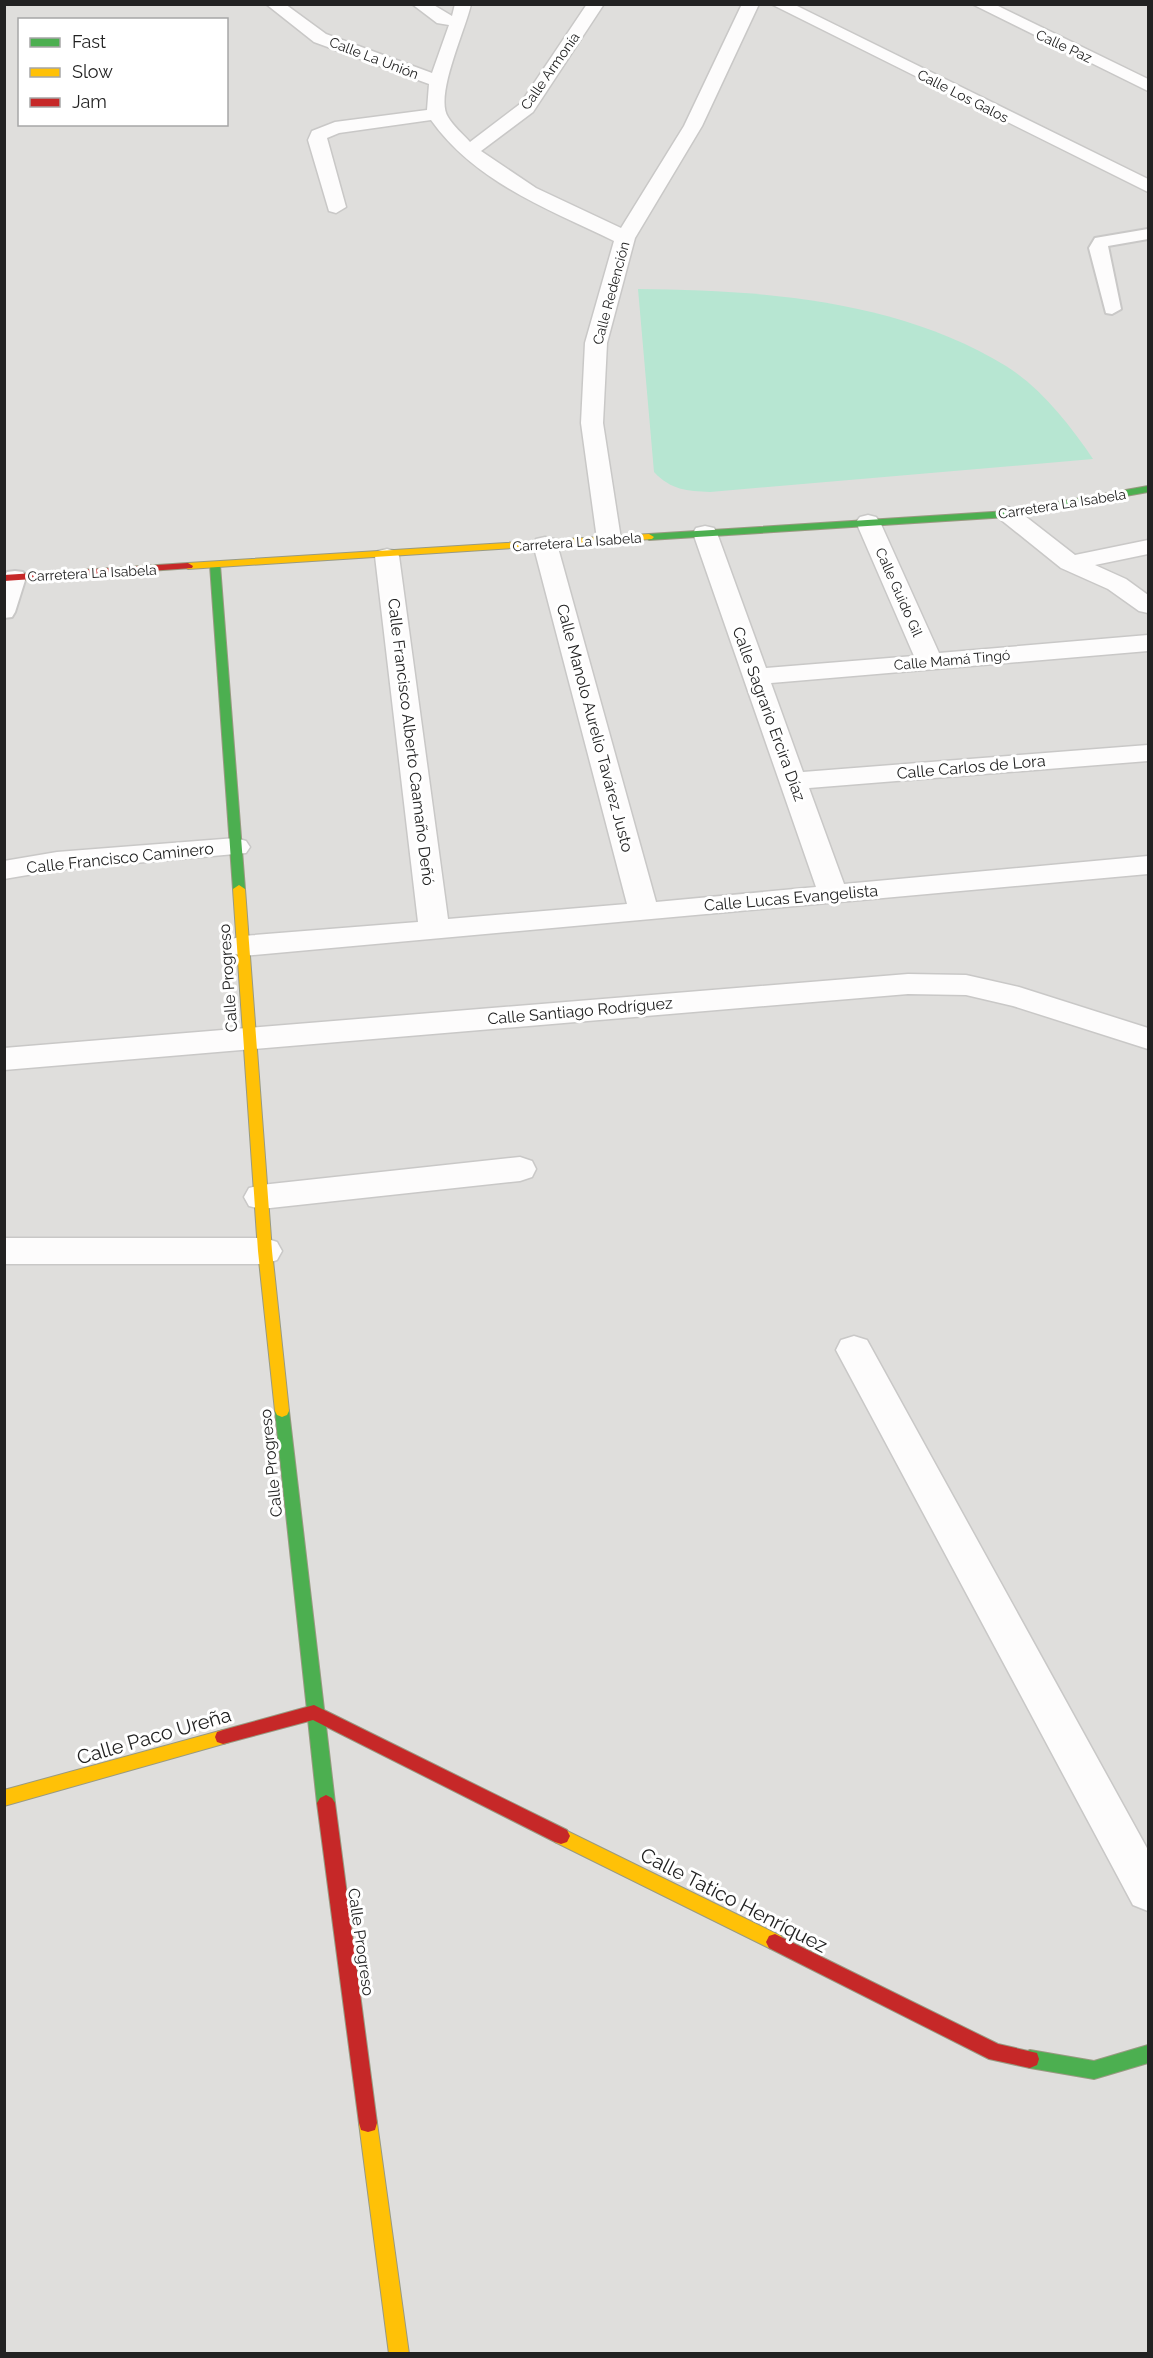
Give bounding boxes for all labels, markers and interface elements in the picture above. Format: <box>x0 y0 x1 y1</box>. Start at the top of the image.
legend <box>18 18 228 126</box>
street label: Calle Paz <box>1034 26 1095 66</box>
street label: Calle Armonía <box>517 29 583 113</box>
text: Fast <box>72 31 106 52</box>
street label: Calle La Unión <box>327 34 421 82</box>
text: Slow <box>72 61 113 82</box>
street label: Calle Los Galos <box>915 66 1011 126</box>
text: Jam <box>72 91 107 112</box>
street label: Calle Redención <box>590 240 632 346</box>
street label: Carretera La Isabela <box>997 486 1127 522</box>
street label: Carretera La Isabela <box>512 530 642 554</box>
street label: Calle Guido Gil <box>872 545 926 639</box>
street label: Carretera La Isabela <box>27 562 157 584</box>
street label: Calle Francisco Alberto Caamaño Deñó <box>384 597 438 887</box>
street label: Calle Manolo Aurelio Tavárez Justo <box>553 602 637 854</box>
street label: Calle Sagrario Ercira Díaz <box>729 624 810 804</box>
street label: Calle Mamá Tingó <box>893 647 1011 673</box>
street label: Calle Carlos de Lora <box>896 751 1046 783</box>
street label: Calle Francisco Caminero <box>25 839 215 877</box>
street label: Calle Lucas Evangelista <box>703 881 879 915</box>
street label: Calle Progreso <box>215 923 241 1033</box>
street label: Calle Santiago Rodríguez <box>487 993 674 1029</box>
street label: Calle Progreso <box>256 1408 286 1518</box>
street label: Calle Paco Ureña <box>74 1702 234 1770</box>
street label: Calle Tatico Henríquez <box>636 1842 832 1958</box>
street label: Calle Progreso <box>344 1887 378 1997</box>

